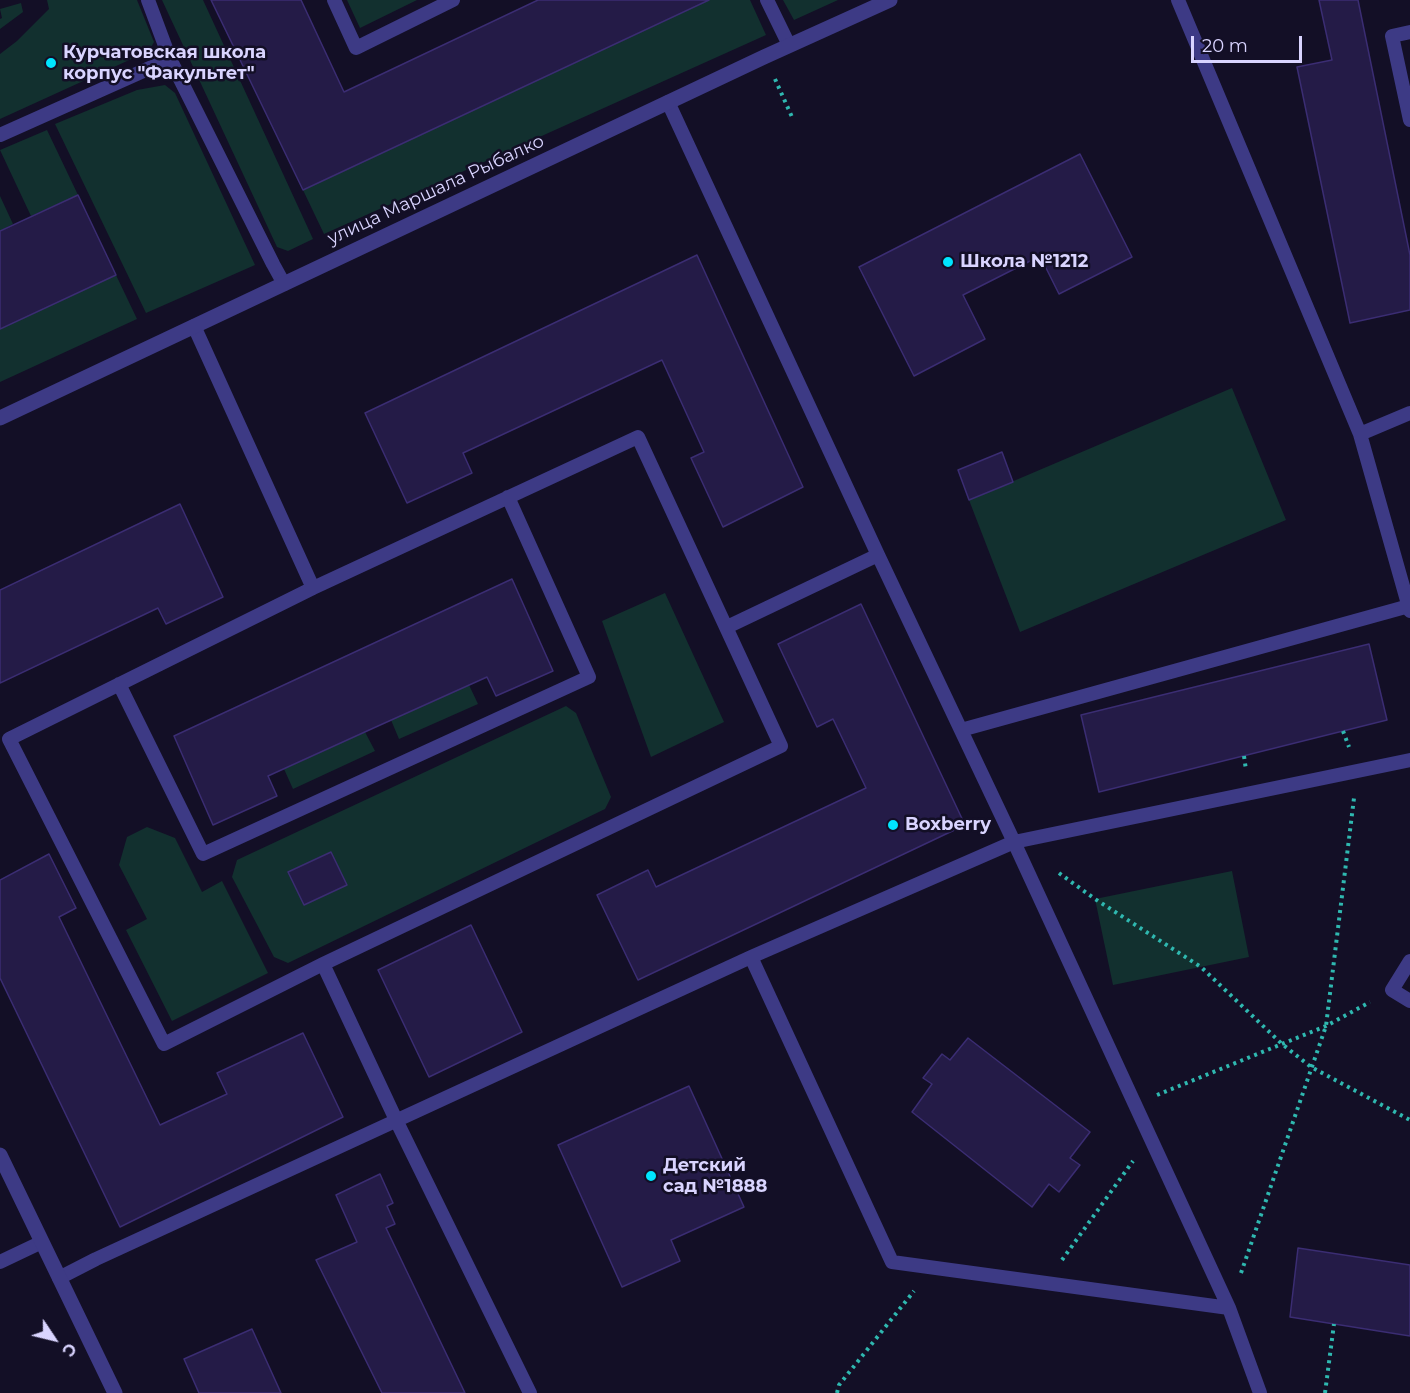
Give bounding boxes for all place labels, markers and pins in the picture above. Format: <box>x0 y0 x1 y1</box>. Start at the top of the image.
place label: Курчатовская школа корпус "Факультет" <box>63 42 266 84</box>
marker: Курчатовская школа корпус "Факультет" <box>44 56 58 70</box>
place label: Школа №1212 <box>960 251 1088 273</box>
marker: Школа №1212 <box>941 255 955 269</box>
place label: Boxberry <box>905 814 991 836</box>
marker: Boxberry <box>886 818 900 832</box>
place label: Детский сад №1888 <box>663 1155 767 1198</box>
marker: Детский сад №1888 <box>644 1169 658 1183</box>

